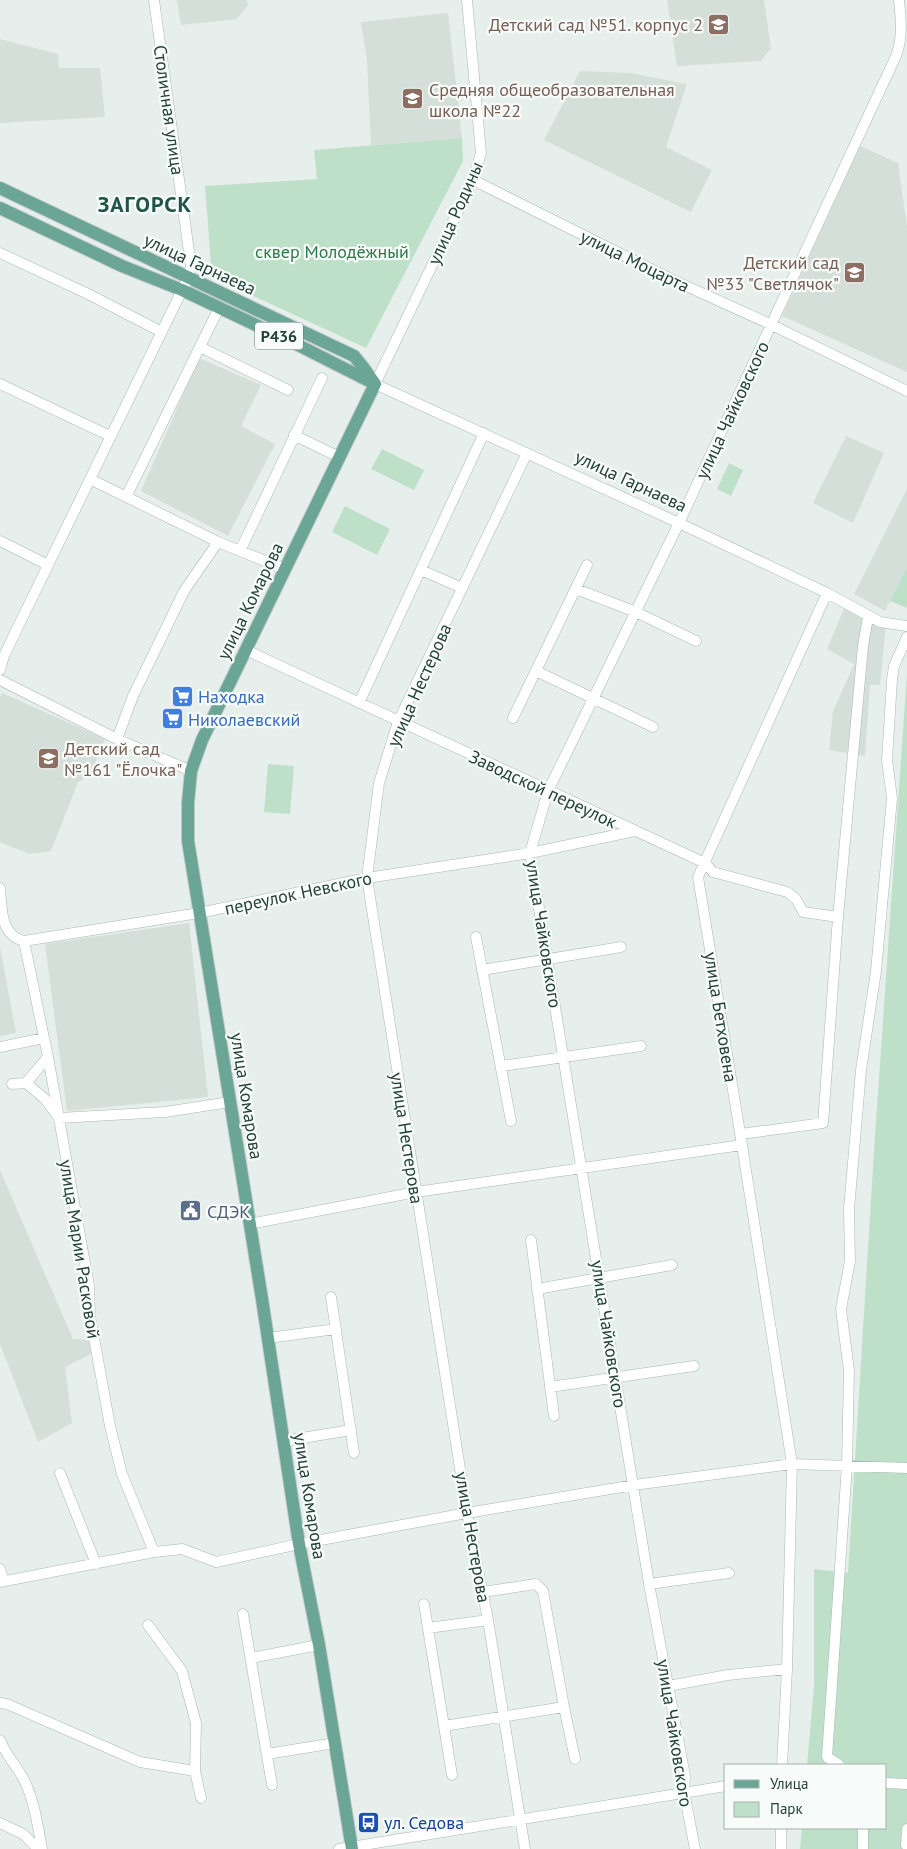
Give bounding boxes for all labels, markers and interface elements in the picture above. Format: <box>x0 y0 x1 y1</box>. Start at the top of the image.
school or university icon: Детский сад №51. корпус 2 <box>707 12 731 36</box>
place label: Детский сад №51. корпус 2 <box>489 13 703 36</box>
street label: Столичная улица <box>148 43 190 177</box>
place label: Средняя общеобразовательная школа №22 <box>429 78 675 122</box>
school or university icon: Средняя общеобразовательная школа №22 <box>401 87 425 111</box>
street label: улица Родины <box>422 158 488 268</box>
district label: ЗАГОРСК <box>98 190 192 218</box>
street label: улица Моцарта <box>577 225 693 297</box>
street label: улица Гарнаева <box>140 228 260 300</box>
park label: сквер Молодёжный <box>255 240 409 263</box>
place label: Детский сад №33 "Светлячок" <box>706 251 839 295</box>
school or university icon: Детский сад №33 "Светлячок" <box>843 260 867 284</box>
road number: P436 <box>255 322 303 350</box>
street label: улица Чайковского <box>690 337 774 483</box>
street label: улица Гарнаева <box>571 445 691 517</box>
street label: улица Комарова <box>212 538 288 664</box>
street label: улица Нестерова <box>381 620 457 750</box>
supermarket icon: Находка <box>170 684 194 708</box>
place label: Находка <box>198 685 265 708</box>
supermarket icon: Николаевский <box>160 707 184 731</box>
place label: Николаевский <box>188 708 300 731</box>
place label: Детский сад №161 "Ёлочка" <box>64 737 182 781</box>
street label: Заводской переулок <box>465 745 621 834</box>
school or university icon: Детский сад №161 "Ёлочка" <box>36 746 60 770</box>
street label: улица Чайковского <box>521 858 567 1010</box>
street label: переулок Невского <box>222 866 374 920</box>
street label: улица Бетховена <box>699 950 743 1084</box>
street label: улица Комарова <box>226 1031 268 1161</box>
street label: улица Нестерова <box>385 1071 429 1205</box>
street label: улица Марии Расковой <box>54 1158 106 1340</box>
public building icon: СДЭК <box>179 1199 203 1223</box>
place label: СДЭК <box>207 1200 250 1223</box>
street label: улица Чайковского <box>586 1258 632 1410</box>
street label: улица Комарова <box>289 1431 331 1561</box>
street label: улица Нестерова <box>450 1470 496 1604</box>
street label: улица Чайковского <box>652 1657 698 1809</box>
legend <box>724 1764 887 1829</box>
text: Улица <box>770 1774 808 1793</box>
text: Парк <box>770 1799 803 1818</box>
bus stop icon: ул. Седова <box>356 1810 380 1834</box>
place label: ул. Седова <box>384 1811 464 1834</box>

